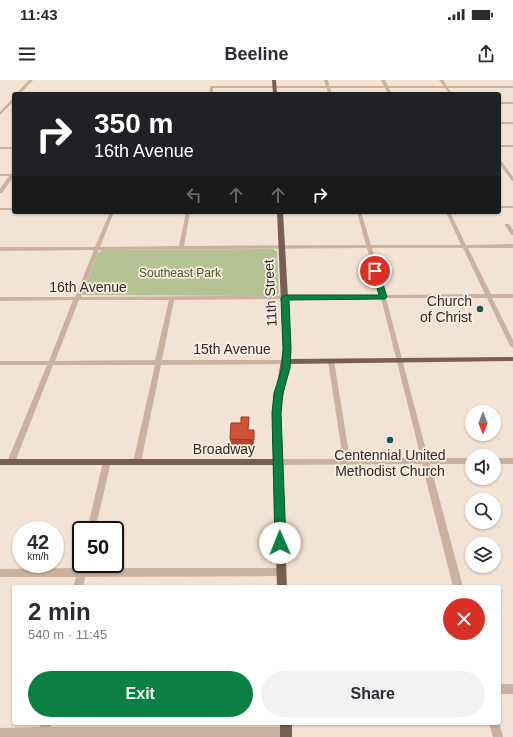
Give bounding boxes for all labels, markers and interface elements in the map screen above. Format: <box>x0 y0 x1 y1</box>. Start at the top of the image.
text: 11:43 <box>20 6 58 23</box>
icon: menu <box>16 43 38 65</box>
icon: share <box>475 43 497 65</box>
text: Beeline <box>224 44 289 64</box>
icon: right <box>28 108 80 160</box>
text: 350 m <box>94 108 173 139</box>
text: 16th Avenue <box>94 141 194 161</box>
icon: left <box>183 184 205 206</box>
icon: ahead <box>225 184 247 206</box>
icon: ahead <box>267 184 289 206</box>
icon: right <box>309 184 331 206</box>
pin <box>358 254 392 288</box>
street label: 11th Street <box>260 259 280 327</box>
icon: arrive <box>364 260 386 282</box>
park label: Southeast Park <box>139 266 222 280</box>
street label: 16th Avenue <box>49 279 127 295</box>
place label: Church of Christ <box>420 293 472 325</box>
marker: Church of Christ <box>475 304 485 314</box>
street label: 15th Avenue <box>193 341 271 357</box>
north arrow <box>465 405 501 441</box>
map controls <box>465 405 501 573</box>
marker: Centennial United Methodist Church <box>385 435 395 445</box>
street label: Broadway <box>193 441 255 457</box>
place label: Centennial United Methodist Church <box>334 447 446 479</box>
button: sound <box>465 449 501 485</box>
button: search <box>465 493 501 529</box>
speed limit sign: 50 <box>72 521 124 573</box>
position arrow <box>259 522 301 564</box>
text: 42 <box>27 531 49 553</box>
button: layers <box>465 537 501 573</box>
text: km/h <box>27 551 49 562</box>
text: 2 min <box>28 598 91 625</box>
button: close <box>443 598 485 640</box>
text: 540 m · 11:45 <box>28 627 107 642</box>
button: Exit <box>28 671 253 717</box>
button: Share <box>261 671 485 717</box>

